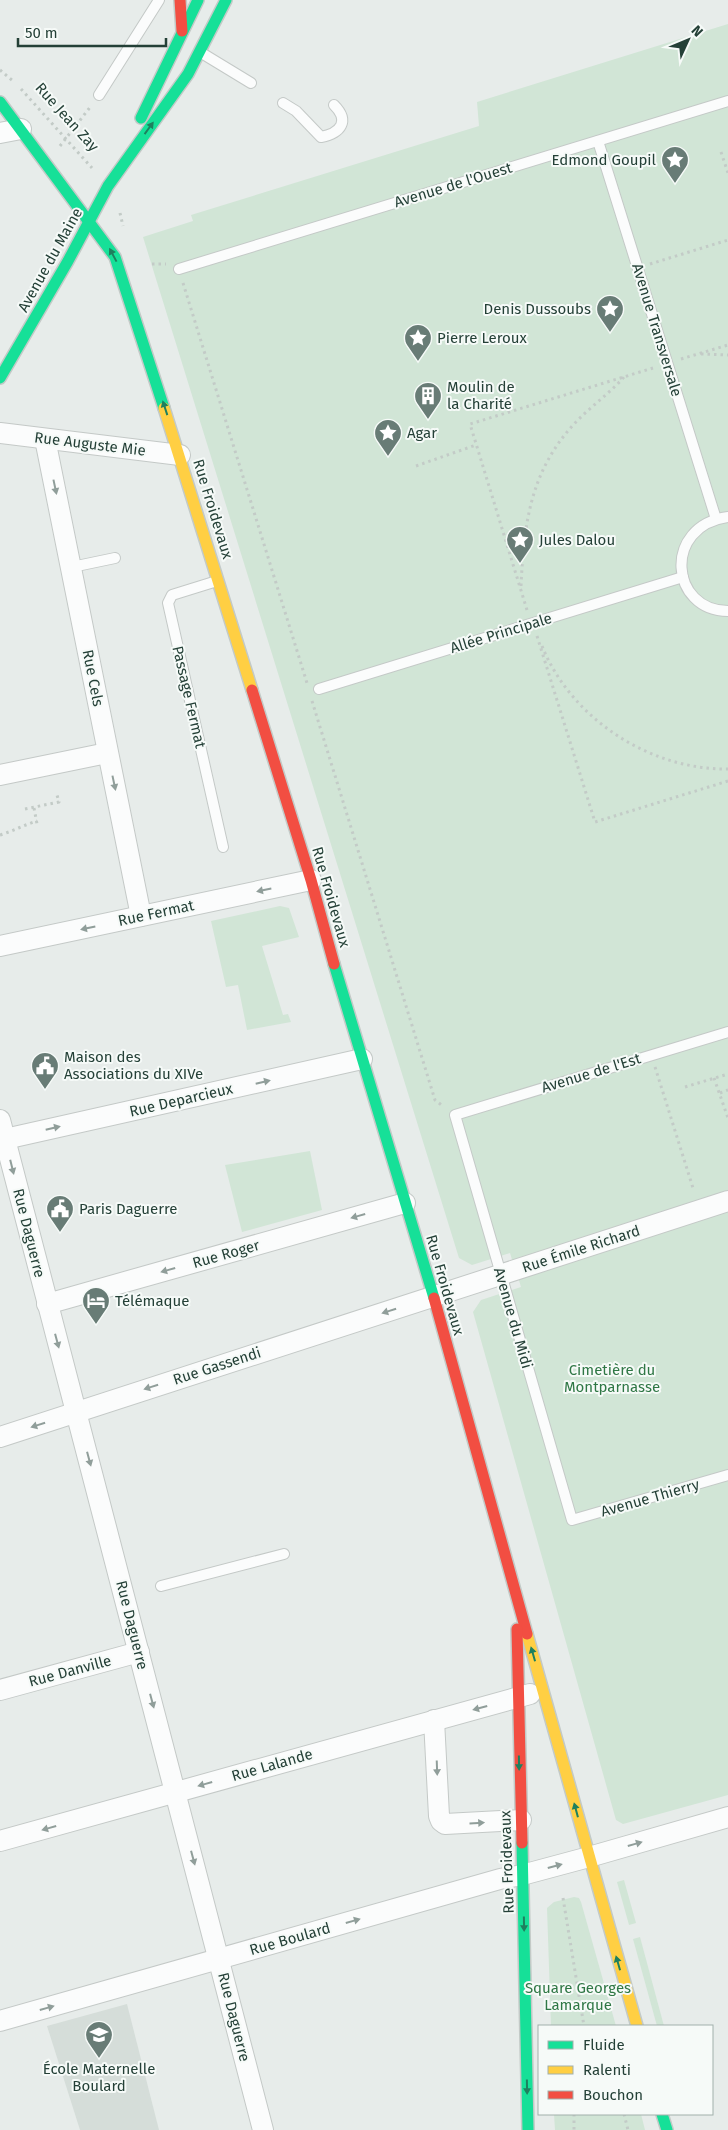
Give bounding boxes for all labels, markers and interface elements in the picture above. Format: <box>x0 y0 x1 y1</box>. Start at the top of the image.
scale bar <box>18 15 165 47</box>
north arrow <box>663 15 713 65</box>
text: N <box>688 22 706 41</box>
text: 50 m <box>25 24 58 42</box>
street label: Rue Jean Zay <box>31 79 103 156</box>
one-way arrow <box>144 122 155 135</box>
place icon: Edmond Goupil <box>660 145 690 184</box>
place label: Edmond Goupil <box>551 151 657 169</box>
street label: Avenue de l'Ouest <box>392 158 515 211</box>
street label: Avenue du Maine <box>14 205 86 315</box>
one-way arrow <box>109 247 117 262</box>
street label: Avenue Transversale <box>628 261 686 399</box>
place icon: Denis Dussoubs <box>595 294 625 333</box>
place label: Denis Dussoubs <box>484 300 591 318</box>
place icon: Pierre Leroux <box>403 323 433 362</box>
place label: Pierre Leroux <box>437 329 528 347</box>
place label: Moulin de la Charité <box>447 378 515 413</box>
building icon: Moulin de la Charité <box>413 381 443 420</box>
one-way arrow <box>161 401 168 416</box>
place icon: Agar <box>373 418 403 457</box>
place label: Agar <box>407 424 437 442</box>
street label: Rue Auguste Mie <box>33 428 147 460</box>
street label: Rue Froidevaux <box>189 457 237 562</box>
one-way arrow <box>51 479 59 494</box>
place icon: Jules Dalou <box>505 525 535 564</box>
place label: Jules Dalou <box>539 531 615 549</box>
street label: Allée Principale <box>448 609 554 657</box>
street label: Passage Fermat <box>168 644 210 751</box>
street label: Rue Cels <box>79 648 107 708</box>
one-way arrow <box>110 776 118 792</box>
street label: Rue Froidevaux <box>308 845 354 950</box>
one-way arrow <box>255 887 271 895</box>
street label: Rue Fermat <box>116 896 196 930</box>
one-way arrow <box>79 924 95 932</box>
place label: Maison des Associations du XIVe <box>64 1048 203 1083</box>
street label: Avenue de l'Est <box>539 1049 643 1097</box>
public building icon: Maison des Associations du XIVe <box>30 1051 60 1090</box>
one-way arrow <box>255 1077 271 1085</box>
street label: Rue Deparcieux <box>128 1079 235 1121</box>
one-way arrow <box>45 1124 60 1132</box>
one-way arrow <box>8 1160 16 1175</box>
street label: Rue Daguerre <box>9 1187 49 1279</box>
public building icon: Paris Daguerre <box>45 1194 75 1233</box>
place label: Paris Daguerre <box>79 1200 177 1218</box>
one-way arrow <box>351 1213 366 1221</box>
street label: Rue Émile Richard <box>520 1221 642 1277</box>
street label: Rue Froidevaux <box>422 1233 468 1338</box>
street label: Rue Roger <box>190 1236 262 1272</box>
street label: Avenue du Midi <box>490 1265 536 1371</box>
one-way arrow <box>161 1266 176 1274</box>
hotel icon: Télémaque <box>81 1286 111 1325</box>
place label: Télémaque <box>115 1292 190 1310</box>
one-way arrow <box>381 1307 396 1315</box>
one-way arrow <box>54 1334 62 1349</box>
street label: Rue Gassendi <box>171 1343 263 1389</box>
park label: Cimetière du Montparnasse <box>564 1361 660 1396</box>
one-way arrow <box>143 1384 158 1392</box>
one-way arrow <box>31 1421 46 1429</box>
one-way arrow <box>85 1452 93 1467</box>
street label: Avenue Thierry <box>599 1475 702 1521</box>
street label: Rue Daguerre <box>112 1579 152 1671</box>
one-way arrow <box>529 1646 537 1661</box>
street label: Rue Danville <box>27 1651 113 1691</box>
one-way arrow <box>149 1694 157 1709</box>
one-way arrow <box>472 1704 487 1712</box>
street label: Rue Lalande <box>229 1745 315 1785</box>
one-way arrow <box>516 1755 524 1771</box>
one-way arrow <box>433 1760 441 1776</box>
one-way arrow <box>198 1780 213 1788</box>
one-way arrow <box>572 1803 580 1818</box>
street label: Rue Froidevaux <box>496 1809 518 1914</box>
one-way arrow <box>470 1819 486 1827</box>
one-way arrow <box>41 1824 56 1832</box>
one-way arrow <box>628 1839 643 1847</box>
one-way arrow <box>189 1851 197 1866</box>
one-way arrow <box>548 1862 563 1870</box>
one-way arrow <box>520 1916 528 1932</box>
one-way arrow <box>346 1917 361 1925</box>
street label: Rue Boulard <box>247 1919 333 1959</box>
one-way arrow <box>614 1955 622 1970</box>
street label: Rue Daguerre <box>214 1971 254 2063</box>
park label: Square Georges Lamarque <box>525 1979 631 2014</box>
one-way arrow <box>39 2003 54 2011</box>
school or university icon: École Maternelle Boulard <box>84 2020 114 2059</box>
legend <box>538 2025 713 2115</box>
text: Fluide <box>583 2036 625 2054</box>
place label: École Maternelle Boulard <box>43 2060 155 2095</box>
text: Ralenti <box>583 2061 631 2079</box>
one-way arrow <box>523 2079 531 2095</box>
text: Bouchon <box>583 2086 643 2104</box>

